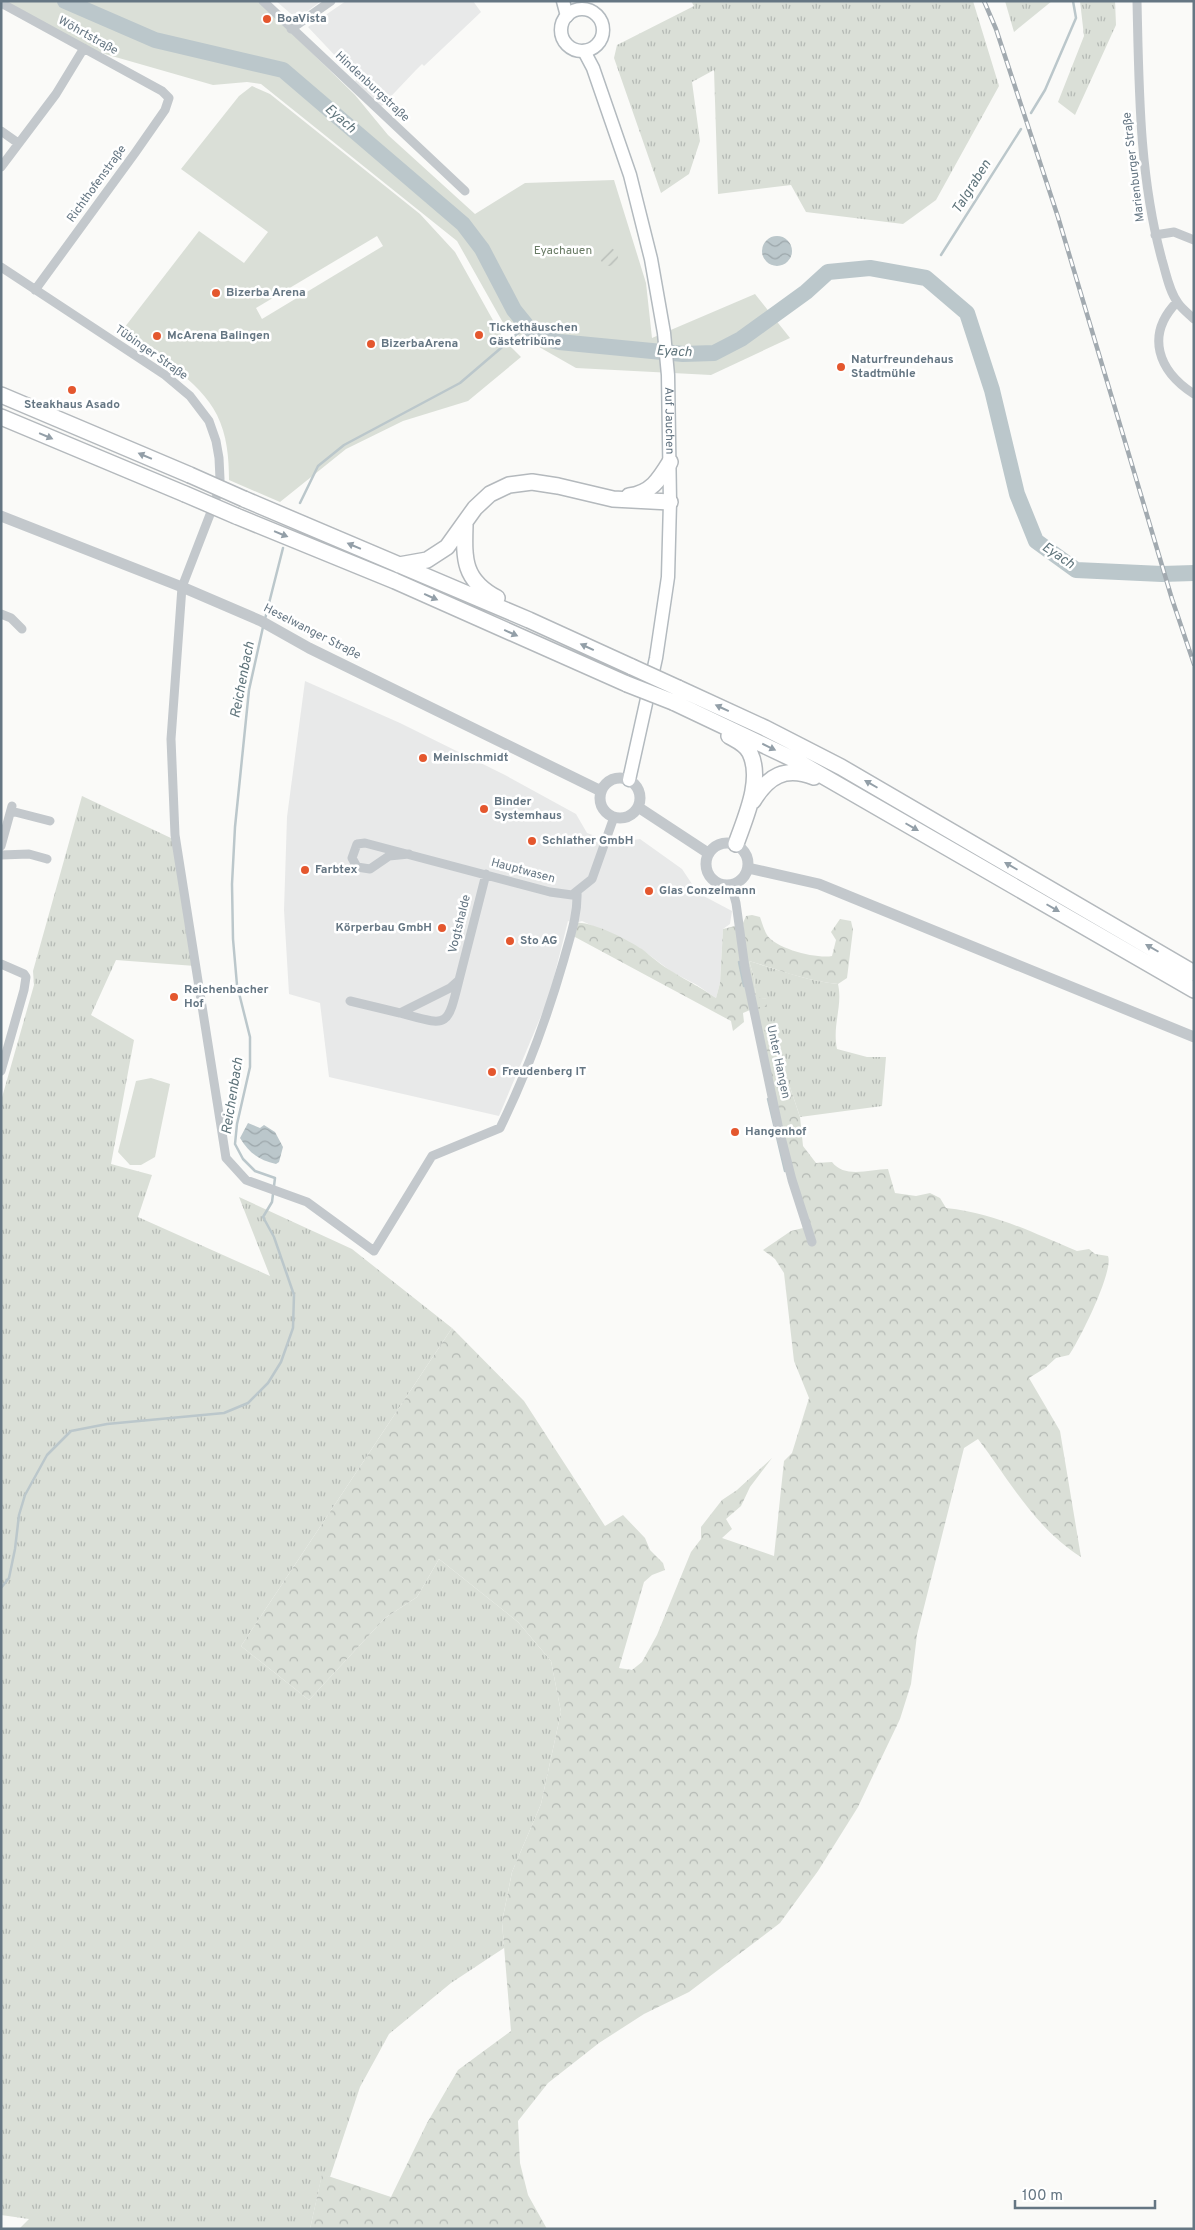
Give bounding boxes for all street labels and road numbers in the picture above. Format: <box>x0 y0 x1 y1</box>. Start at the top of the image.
street label: Wöhrtstraße <box>55 13 121 59</box>
street label: Hindenburgstraße <box>331 48 413 126</box>
street label: Marienburger Straße <box>1119 111 1149 223</box>
street label: Richthofenstraße <box>64 142 130 226</box>
street label: Tübinger Straße <box>111 322 191 384</box>
street label: Auf Jauchen <box>660 387 677 455</box>
street label: Heselwanger Straße <box>261 600 363 664</box>
street label: Hauptwasen <box>489 855 557 887</box>
street label: Vogtshalde <box>445 893 475 955</box>
street label: Unter Hangen <box>762 1024 794 1100</box>

